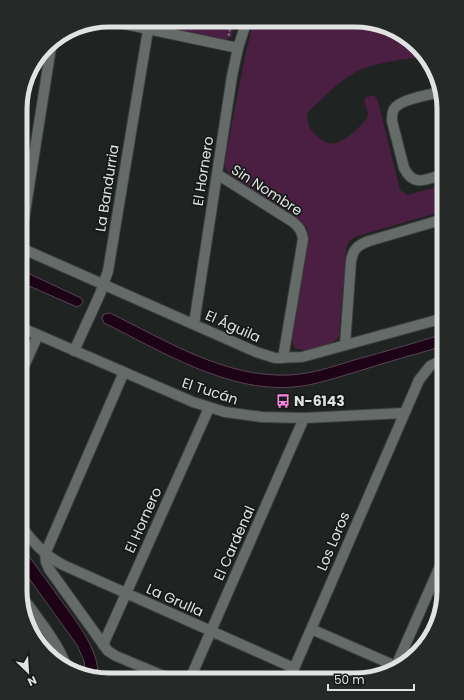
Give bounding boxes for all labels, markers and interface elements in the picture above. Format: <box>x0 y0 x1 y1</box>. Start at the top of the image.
street label: El Hornero <box>188 135 218 207</box>
street label: La Bandurria <box>90 143 124 233</box>
street label: Sin Nombre <box>228 160 307 221</box>
street label: El Águila <box>202 305 264 347</box>
street label: El Tucán <box>179 373 241 409</box>
place label: N-6143 <box>294 391 345 411</box>
bus stop icon: N-6143 <box>275 393 291 409</box>
street label: El Hornero <box>120 484 166 556</box>
street label: El Cardenal <box>209 502 259 584</box>
street label: Los Loros <box>312 508 354 574</box>
street label: La Grulla <box>143 579 207 621</box>
north arrow <box>8 652 48 692</box>
scale bar <box>328 666 414 692</box>
text: 50 m <box>334 671 365 688</box>
text: N <box>25 672 39 690</box>

